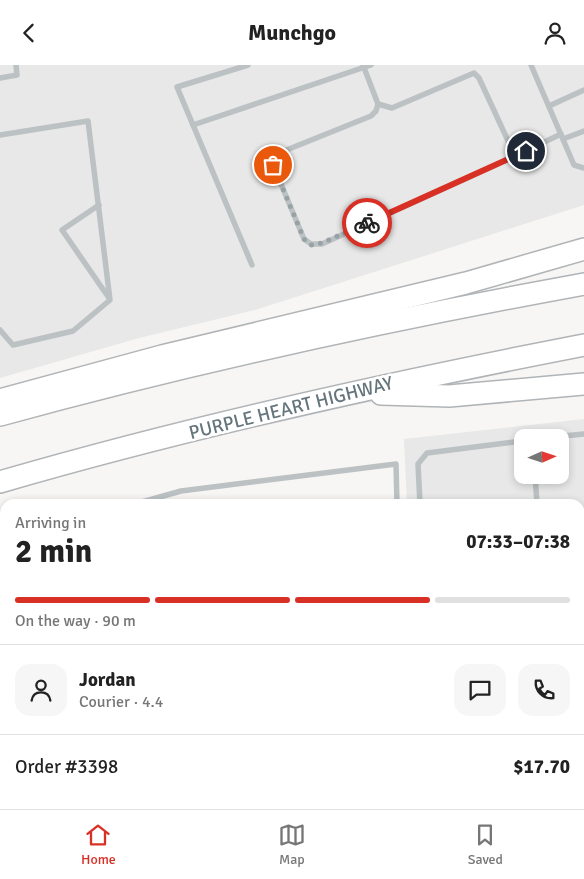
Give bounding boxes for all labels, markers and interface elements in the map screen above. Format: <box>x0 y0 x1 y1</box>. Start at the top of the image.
icon: back <box>15 19 43 47</box>
text: Munchgo <box>248 19 336 46</box>
icon: person <box>541 19 569 47</box>
pin <box>505 130 547 172</box>
icon: home <box>512 137 540 165</box>
pin <box>252 144 294 186</box>
icon: bag <box>259 151 287 179</box>
courier <box>342 198 392 248</box>
icon: bike <box>353 209 381 237</box>
street label: PURPLE HEART HIGHWAY <box>186 371 396 445</box>
north arrow <box>514 429 569 484</box>
map controls <box>514 429 569 484</box>
text: Arriving in <box>15 513 86 533</box>
text: 07:33–07:38 <box>466 530 570 554</box>
text: 2 min <box>15 532 92 571</box>
text: On the way · 90 m <box>15 611 136 631</box>
button: person <box>15 664 67 716</box>
button: chat <box>454 664 506 716</box>
button: phone <box>518 664 570 716</box>
text: Jordan <box>79 668 136 692</box>
text: Courier · 4.4 <box>79 692 163 712</box>
text: Order #3398 <box>15 755 118 779</box>
text: $17.70 <box>513 755 570 779</box>
tab: Home <box>81 821 116 868</box>
tab: Map <box>278 821 306 868</box>
tab: Saved <box>468 821 503 868</box>

